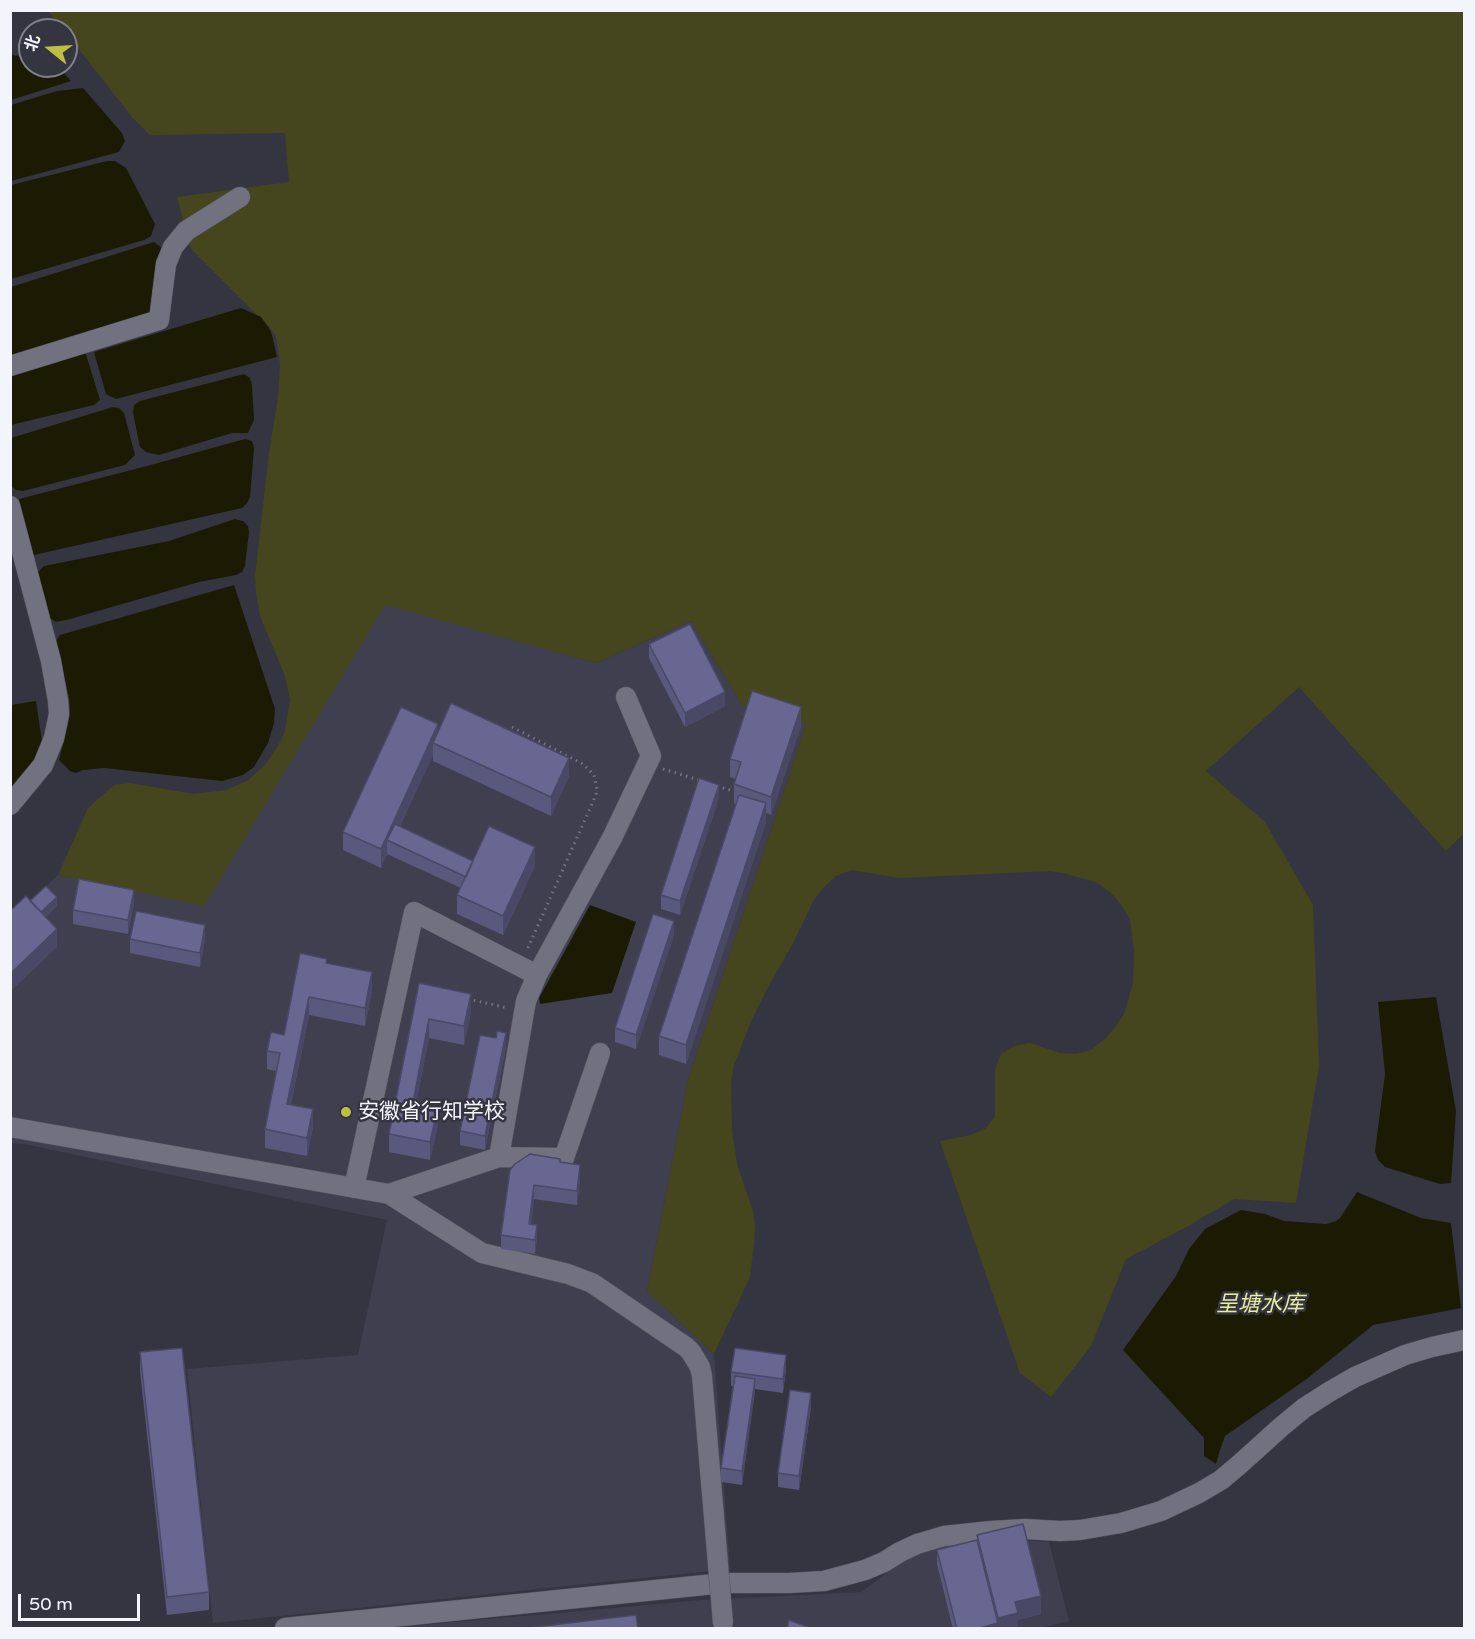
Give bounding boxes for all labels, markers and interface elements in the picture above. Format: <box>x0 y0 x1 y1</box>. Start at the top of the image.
north arrow <box>18 18 78 78</box>
text: 北 <box>21 32 45 54</box>
place label: 安徽省行知学校 <box>358 1099 505 1125</box>
marker: 安徽省行知学校 <box>339 1105 353 1119</box>
water label: 呈塘水库 <box>1216 1292 1304 1318</box>
scale bar <box>21 1582 142 1620</box>
text: 50 m <box>29 1593 73 1615</box>

